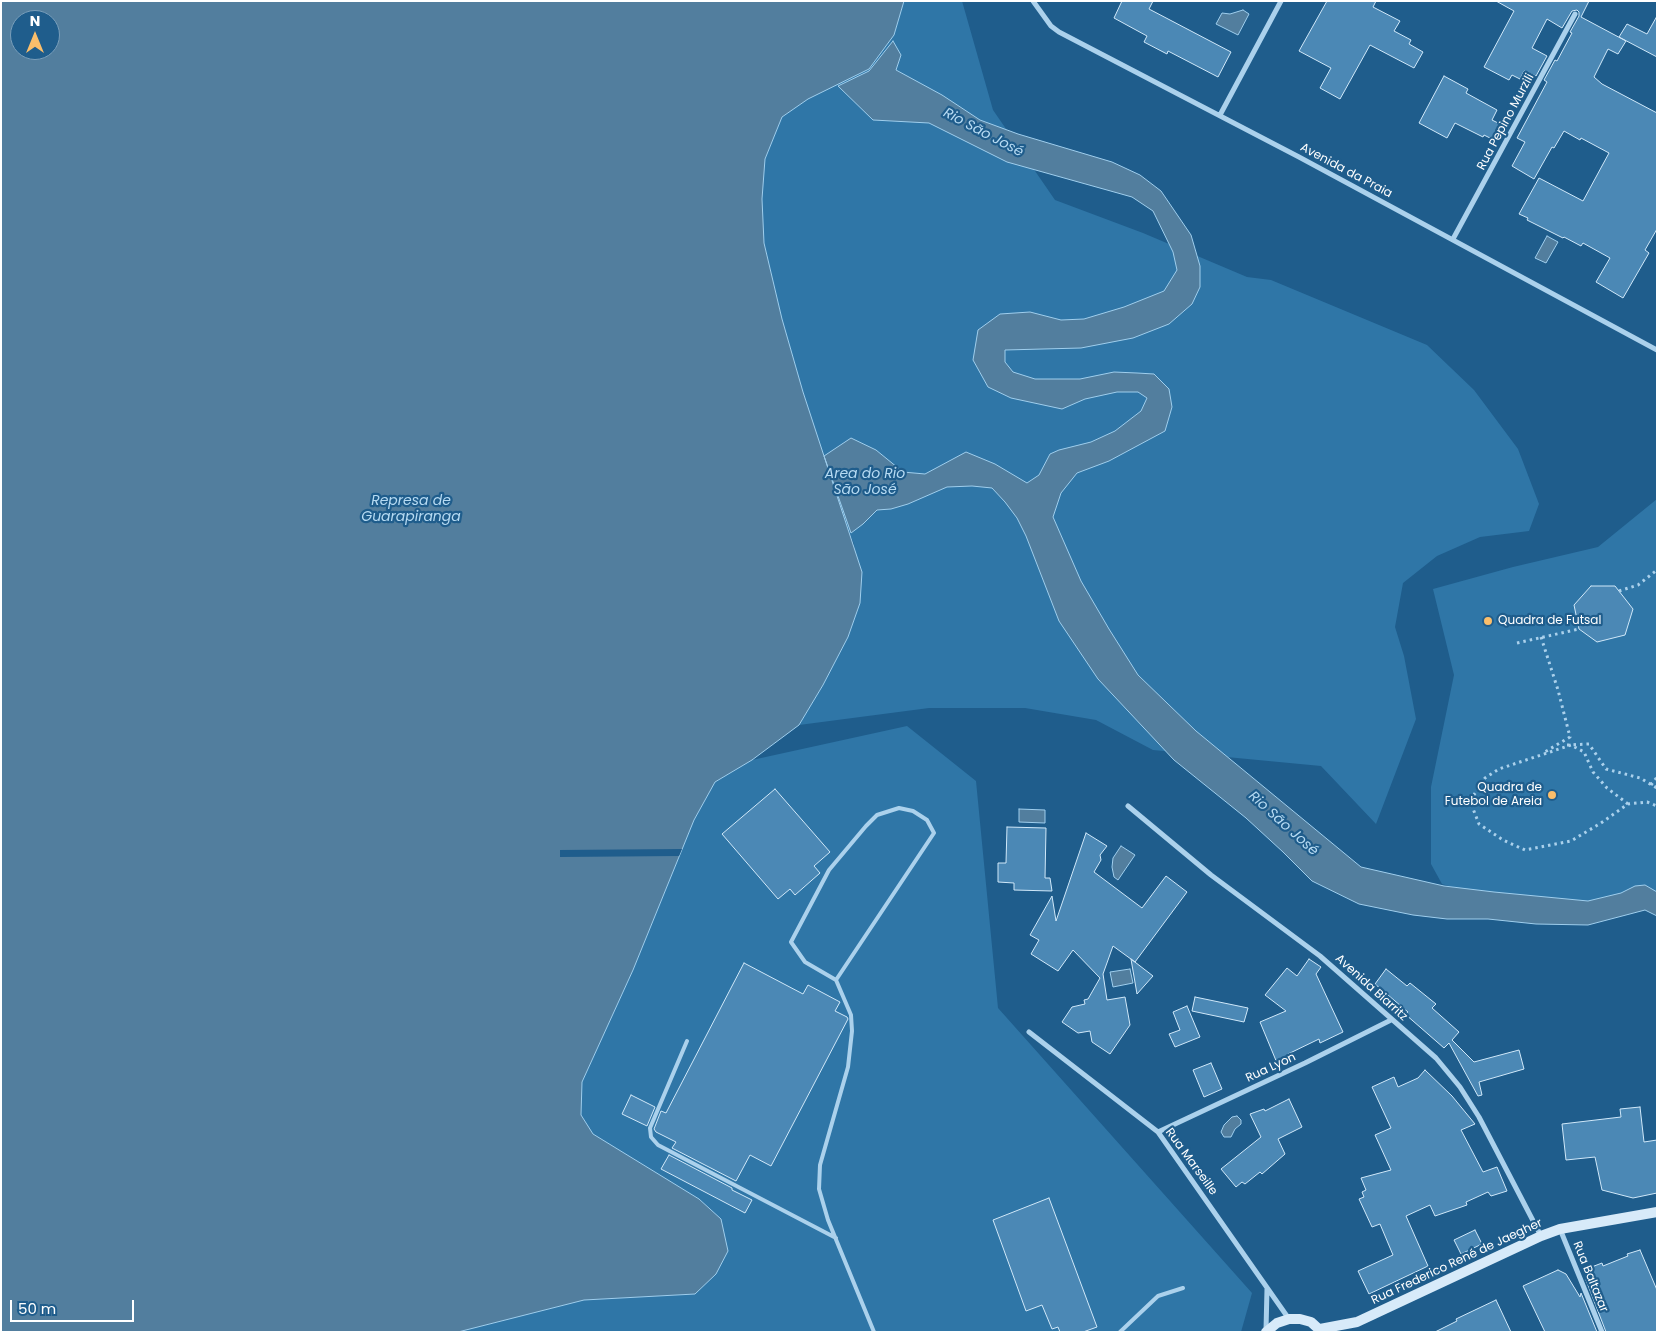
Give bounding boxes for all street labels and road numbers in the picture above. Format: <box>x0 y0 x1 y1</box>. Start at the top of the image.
street label: Rua Pepino Murzili <box>1474 71 1538 173</box>
street label: Avenida da Praia <box>1297 141 1395 201</box>
street label: Avenida Biarritz <box>1332 952 1410 1024</box>
street label: Rua Lyon <box>1244 1050 1298 1086</box>
street label: Rua Marseille <box>1162 1126 1220 1198</box>
street label: Rua Frederico René de Jaegher <box>1369 1216 1545 1308</box>
street label: Rua Baltazar <box>1569 1239 1611 1315</box>

